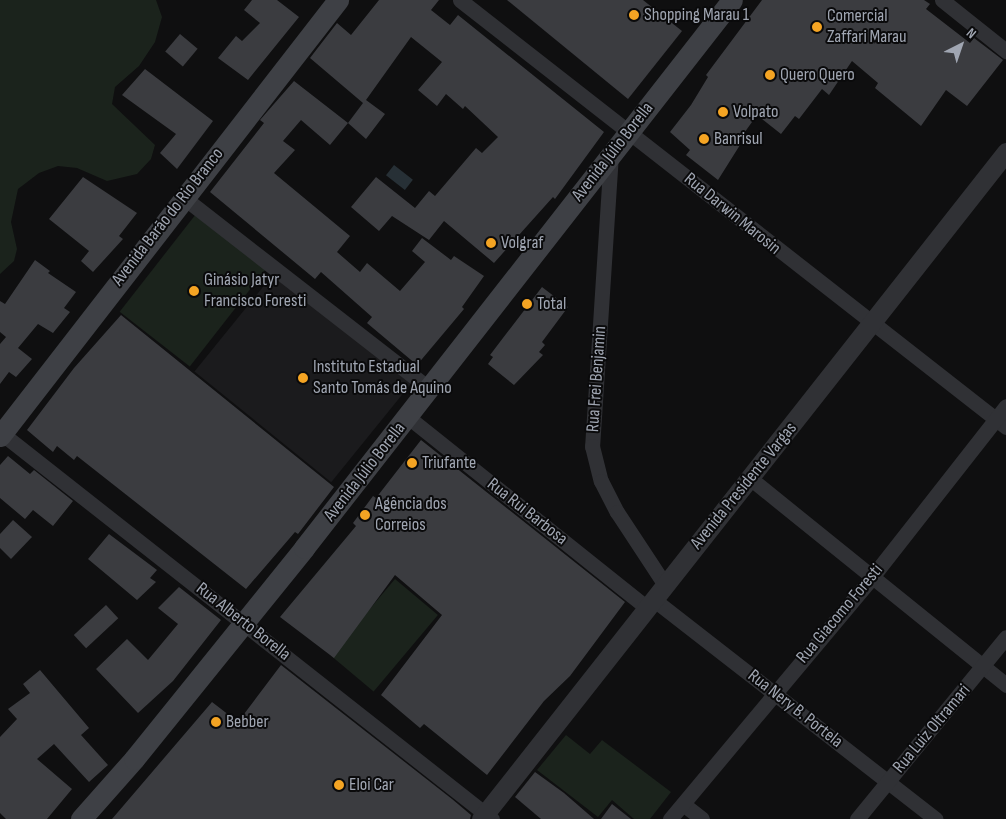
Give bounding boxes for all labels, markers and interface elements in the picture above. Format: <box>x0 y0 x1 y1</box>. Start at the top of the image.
place label: Shopping Marau 1 <box>644 4 749 26</box>
place label: Comercial Zaffari Marau <box>827 6 907 48</box>
marker: Shopping Marau 1 <box>628 9 640 21</box>
north arrow <box>936 20 986 70</box>
marker: Comercial Zaffari Marau <box>811 21 823 33</box>
text: N <box>963 24 980 42</box>
place label: Quero Quero <box>780 64 855 86</box>
marker: Quero Quero <box>764 69 776 81</box>
street label: Avenida Júlio Borella <box>568 98 658 206</box>
place label: Volpato <box>733 101 779 123</box>
marker: Volpato <box>717 106 729 118</box>
place label: Banrisul <box>714 128 763 150</box>
marker: Banrisul <box>698 133 710 145</box>
street label: Avenida Barão do Rio Branco <box>107 144 229 290</box>
street label: Rua Darwin Marosin <box>679 168 785 260</box>
place label: Volgraf <box>501 232 544 254</box>
marker: Volgraf <box>485 237 497 249</box>
place label: Ginásio Jatyr Francisco Foresti <box>204 270 306 312</box>
marker: Ginásio Jatyr Francisco Foresti <box>188 285 200 297</box>
place label: Total <box>537 293 566 315</box>
marker: Total <box>521 298 533 310</box>
street label: Rua Frei Benjamin <box>583 325 611 433</box>
place label: Instituto Estadual Santo Tomás de Aquino <box>313 357 452 399</box>
marker: Instituto Estadual Santo Tomás de Aquino <box>297 372 309 384</box>
street label: Avenida Júlio Borella <box>320 418 410 526</box>
street label: Avenida Presidente Vargas <box>686 418 802 554</box>
place label: Triufante <box>422 452 476 474</box>
marker: Triufante <box>406 457 418 469</box>
street label: Rua Rui Barbosa <box>482 474 572 550</box>
place label: Agência dos Correios <box>375 494 447 536</box>
marker: Agência dos Correios <box>359 509 371 521</box>
street label: Rua Giacomo Foresti <box>792 560 888 668</box>
street label: Rua Alberto Borella <box>191 578 295 666</box>
street label: Rua Nery B. Portela <box>743 665 847 753</box>
street label: Rua Luiz Oltramari <box>889 680 975 778</box>
place label: Bebber <box>226 711 269 733</box>
marker: Bebber <box>210 716 222 728</box>
place label: Eloi Car <box>349 774 394 796</box>
marker: Eloi Car <box>333 779 345 791</box>

